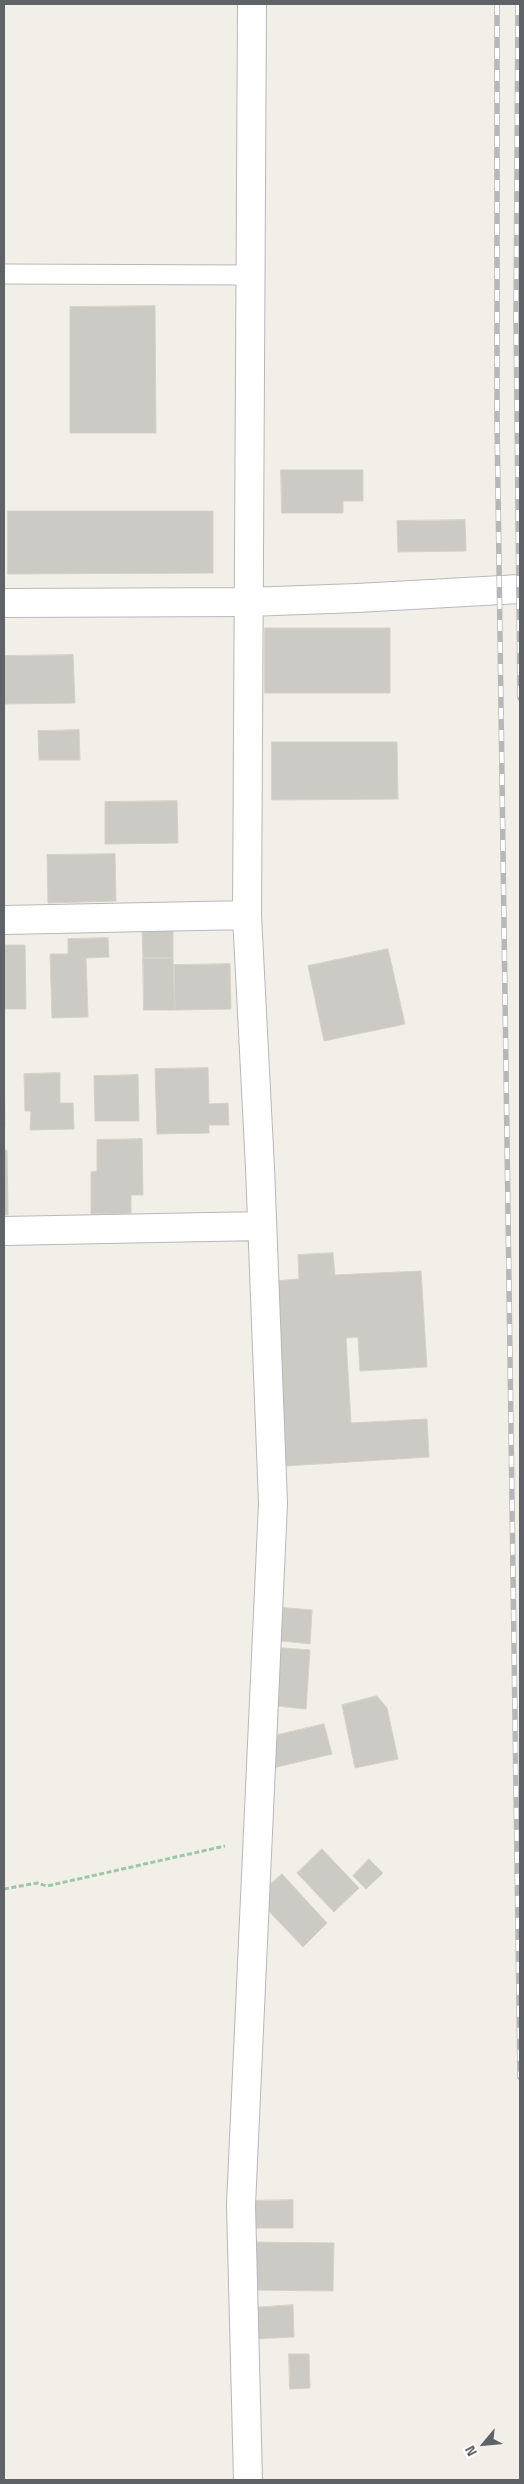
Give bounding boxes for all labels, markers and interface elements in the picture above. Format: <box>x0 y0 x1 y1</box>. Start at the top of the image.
north arrow <box>459 2419 509 2469</box>
text: N <box>459 2442 482 2460</box>

